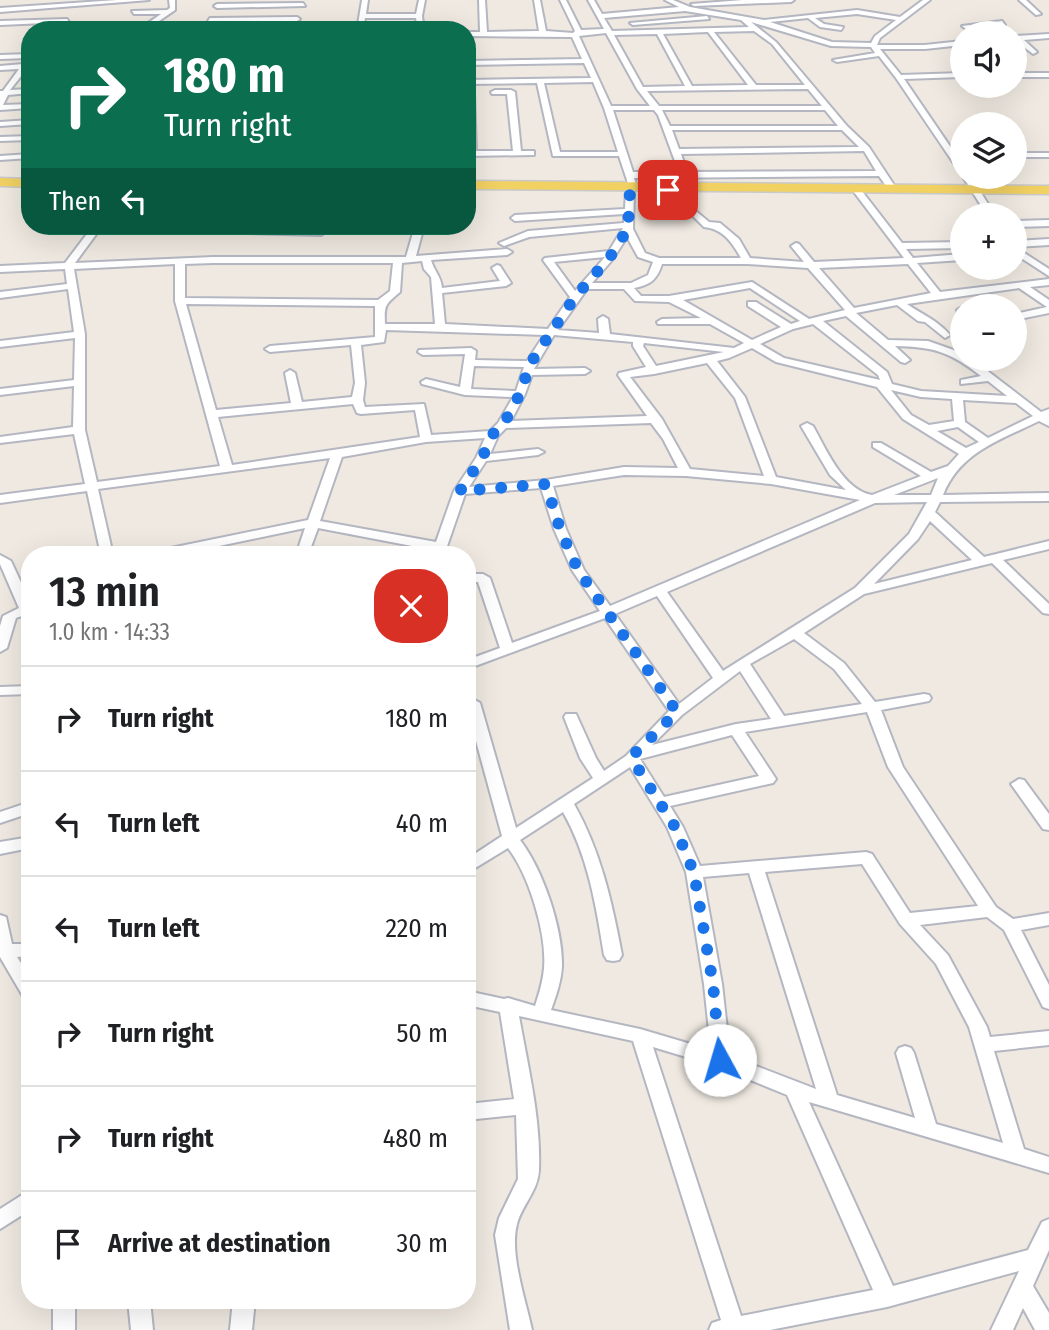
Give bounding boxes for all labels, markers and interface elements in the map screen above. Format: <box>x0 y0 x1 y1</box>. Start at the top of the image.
map controls <box>950 21 1027 371</box>
button: sound <box>950 21 1027 98</box>
text: 180 m <box>164 46 285 105</box>
icon: right <box>49 49 140 140</box>
text: Turn right <box>164 106 291 144</box>
button: layers <box>950 112 1027 189</box>
pin <box>638 160 698 220</box>
icon: arrive <box>649 171 687 209</box>
icon: left <box>115 182 153 220</box>
text: Then <box>49 186 101 217</box>
button: + <box>950 203 1027 280</box>
button: − <box>950 294 1027 371</box>
text: 13 min <box>49 567 160 617</box>
button: close <box>374 569 448 643</box>
text: 1.0 km · 14:33 <box>49 618 170 646</box>
icon: right <box>49 700 87 738</box>
text: Turn right <box>108 703 214 734</box>
text: 180 m <box>385 703 448 734</box>
icon: left <box>49 805 87 843</box>
text: Turn left <box>108 808 200 839</box>
text: 40 m <box>396 808 448 839</box>
icon: left <box>49 910 87 948</box>
text: Turn left <box>108 913 200 944</box>
text: 220 m <box>385 913 448 944</box>
icon: right <box>49 1015 87 1053</box>
text: Turn right <box>108 1018 214 1049</box>
text: 50 m <box>396 1018 448 1049</box>
position arrow <box>683 1023 757 1097</box>
icon: right <box>49 1120 87 1158</box>
text: Turn right <box>108 1123 214 1154</box>
text: 480 m <box>383 1123 448 1154</box>
icon: arrive <box>49 1225 87 1263</box>
text: Arrive at destination <box>108 1228 331 1259</box>
text: 30 m <box>397 1228 448 1259</box>

